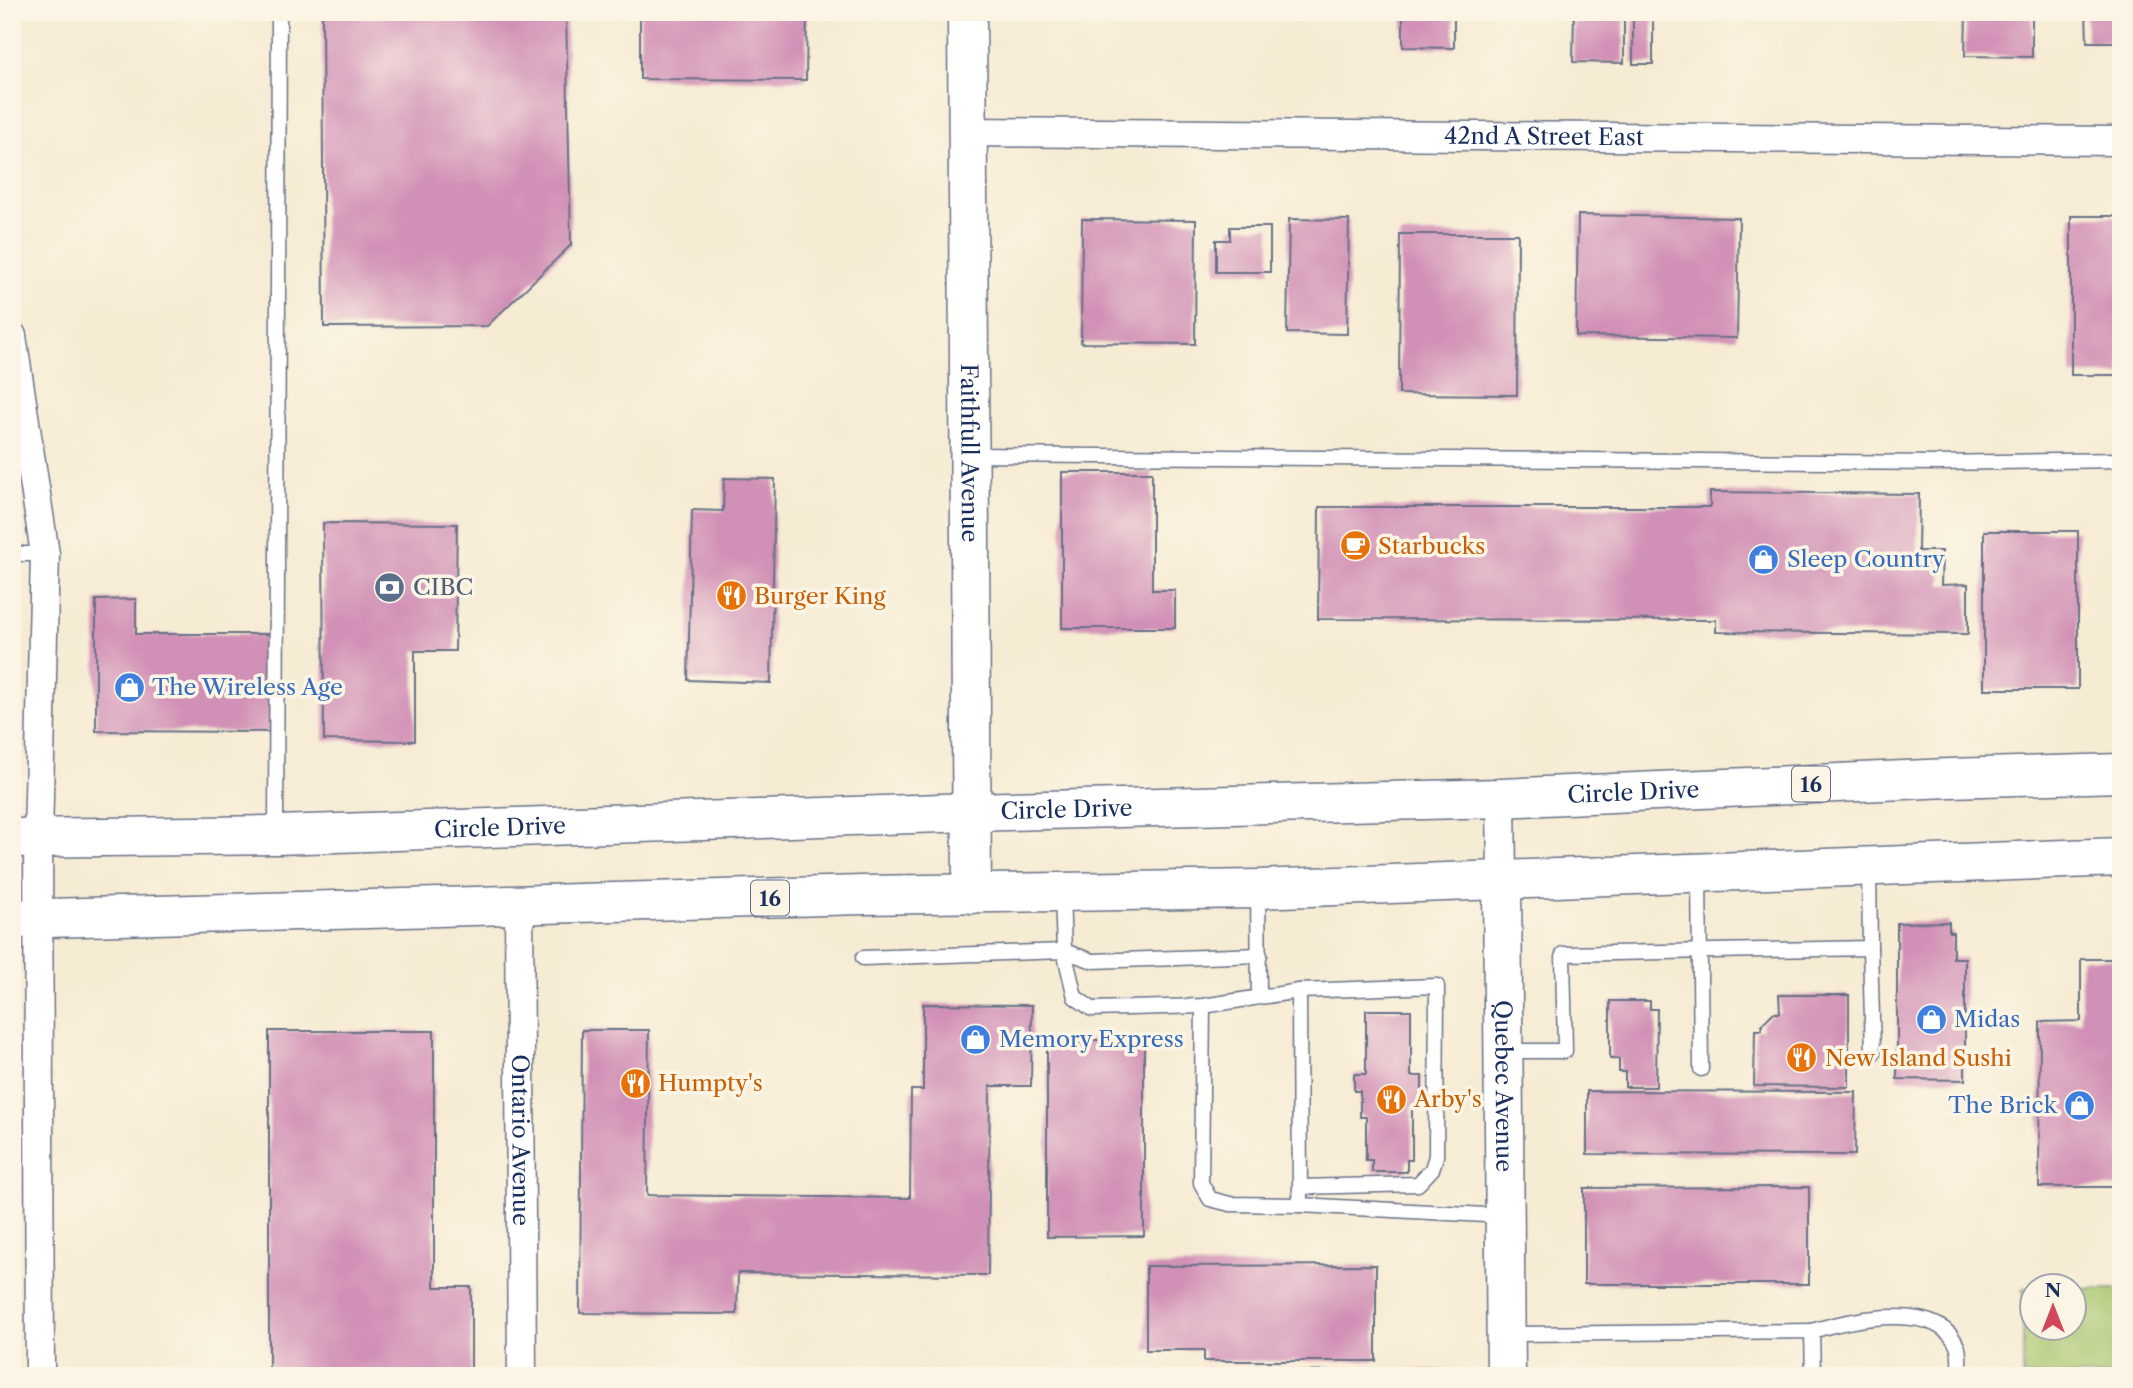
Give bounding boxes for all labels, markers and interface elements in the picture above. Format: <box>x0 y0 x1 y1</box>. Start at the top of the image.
street label: 42nd A Street East <box>1444 122 1644 151</box>
street label: Faithfull Avenue <box>955 363 984 543</box>
cafe icon: Starbucks <box>1338 529 1372 563</box>
place label: Starbucks <box>1378 532 1485 560</box>
shop icon: Sleep Country <box>1747 542 1781 576</box>
place label: Sleep Country <box>1787 545 1945 573</box>
bank icon: CIBC <box>373 570 407 604</box>
place label: CIBC <box>413 573 473 601</box>
restaurant icon: Burger King <box>714 579 748 613</box>
place label: Burger King <box>754 582 886 610</box>
shop icon: The Wireless Age <box>112 670 146 704</box>
place label: The Wireless Age <box>152 673 343 701</box>
road number: 16 <box>1792 766 1830 802</box>
street label: Circle Drive <box>1567 775 1700 809</box>
street label: Circle Drive <box>1000 794 1133 825</box>
street label: Circle Drive <box>433 811 566 844</box>
road number: 16 <box>751 880 789 916</box>
street label: Quebec Avenue <box>1489 1000 1518 1172</box>
shop icon: Midas <box>1914 1002 1948 1036</box>
place label: Midas <box>1954 1005 2020 1033</box>
shop icon: Memory Express <box>959 1022 993 1056</box>
place label: Memory Express <box>999 1025 1184 1053</box>
restaurant icon: New Island Sushi <box>1785 1041 1819 1075</box>
place label: New Island Sushi <box>1825 1044 2012 1072</box>
street label: Ontario Avenue <box>506 1054 535 1226</box>
restaurant icon: Humpty's <box>618 1066 652 1100</box>
place label: Humpty's <box>658 1069 763 1097</box>
restaurant icon: Arby's <box>1374 1082 1408 1116</box>
place label: Arby's <box>1413 1085 1482 1113</box>
shop icon: The Brick <box>2063 1088 2097 1122</box>
place label: The Brick <box>1948 1091 2059 1119</box>
north arrow <box>2018 1272 2088 1342</box>
text: N <box>2045 1279 2061 1302</box>

